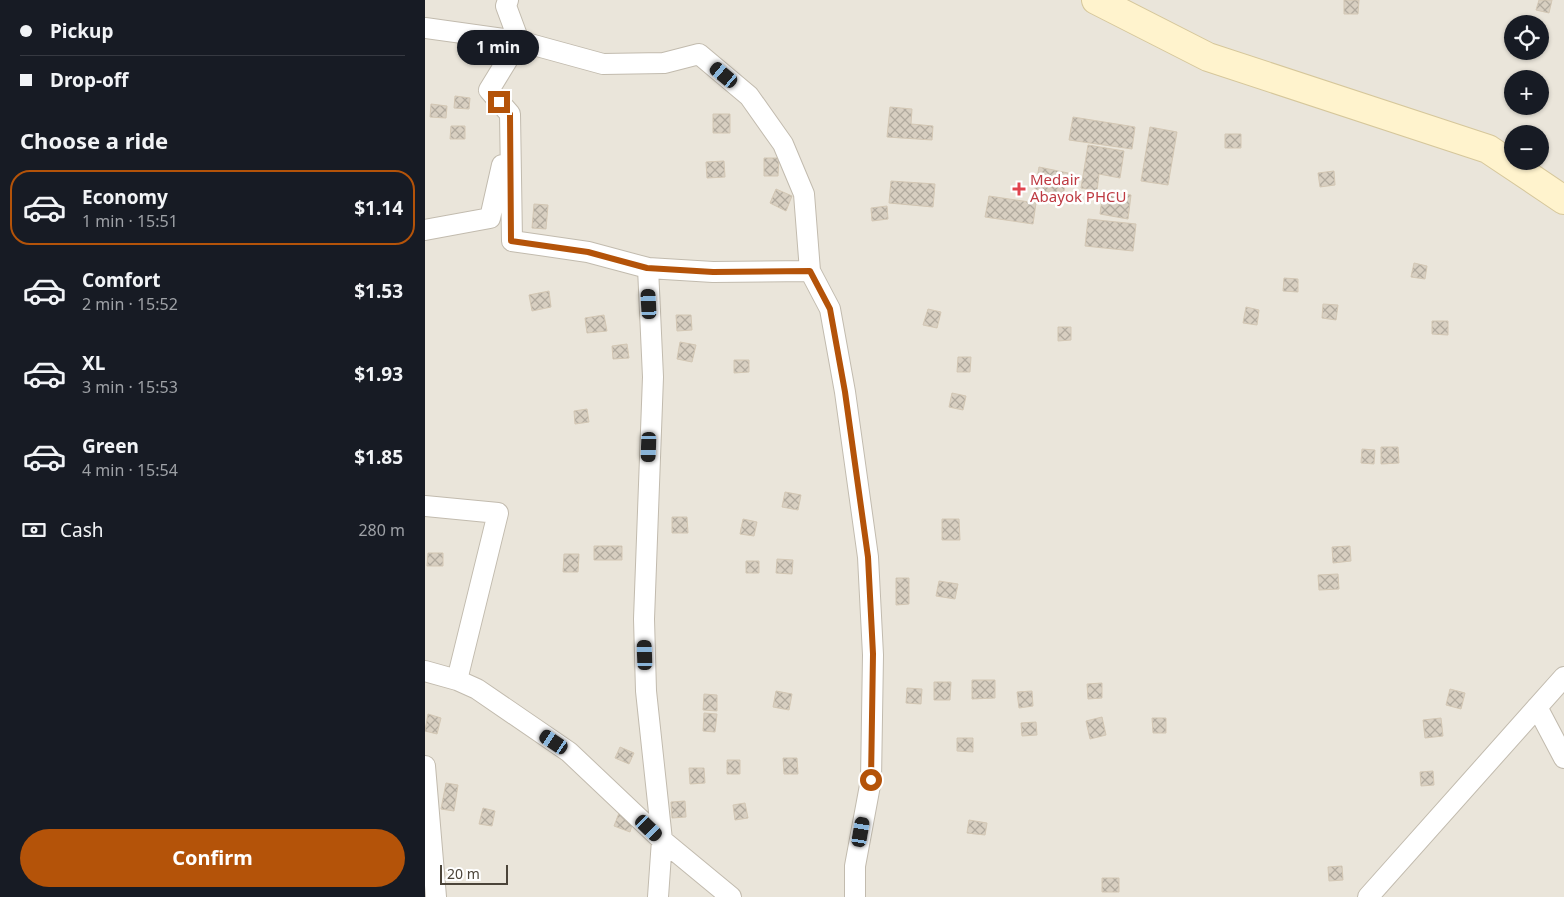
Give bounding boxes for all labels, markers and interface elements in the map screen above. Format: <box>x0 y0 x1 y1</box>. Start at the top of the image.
map controls <box>1504 15 1549 170</box>
button: locate <box>1504 15 1549 60</box>
text: Pickup <box>50 18 113 44</box>
callout: 1 min <box>458 29 540 64</box>
text: 1 min <box>476 36 520 58</box>
car <box>707 60 740 90</box>
text: Drop-off <box>50 67 129 93</box>
button: + <box>1504 70 1549 115</box>
route end <box>488 91 510 113</box>
text: Choose a ride <box>20 125 168 155</box>
button: − <box>1504 125 1549 170</box>
place label: Medair Abayok PHCU <box>1030 169 1127 206</box>
marker: Medair Abayok PHCU <box>1012 182 1026 196</box>
text: Economy <box>82 184 168 210</box>
icon: car <box>22 185 67 230</box>
text: $1.14 <box>354 195 403 221</box>
text: 1 min · 15:51 <box>82 210 178 232</box>
text: Comfort <box>82 267 161 293</box>
icon: car <box>22 268 67 313</box>
text: $1.53 <box>354 278 403 304</box>
car <box>640 289 657 319</box>
text: 2 min · 15:52 <box>82 293 178 315</box>
text: XL <box>82 350 105 376</box>
icon: car <box>22 351 67 396</box>
text: $1.93 <box>354 361 403 387</box>
text: 3 min · 15:53 <box>82 376 178 398</box>
car <box>640 432 657 462</box>
text: Green <box>82 433 139 459</box>
icon: car <box>22 434 67 479</box>
text: $1.85 <box>354 444 403 470</box>
text: 4 min · 15:54 <box>82 459 178 481</box>
icon: cash <box>20 516 48 544</box>
text: Cash <box>60 517 104 543</box>
text: 280 m <box>358 519 405 541</box>
car <box>636 640 653 670</box>
car <box>537 727 570 757</box>
route start <box>860 769 882 791</box>
car <box>633 812 665 844</box>
car <box>851 816 870 848</box>
button: Confirm <box>20 829 405 887</box>
scale bar <box>440 862 507 885</box>
text: 20 m <box>447 864 480 883</box>

